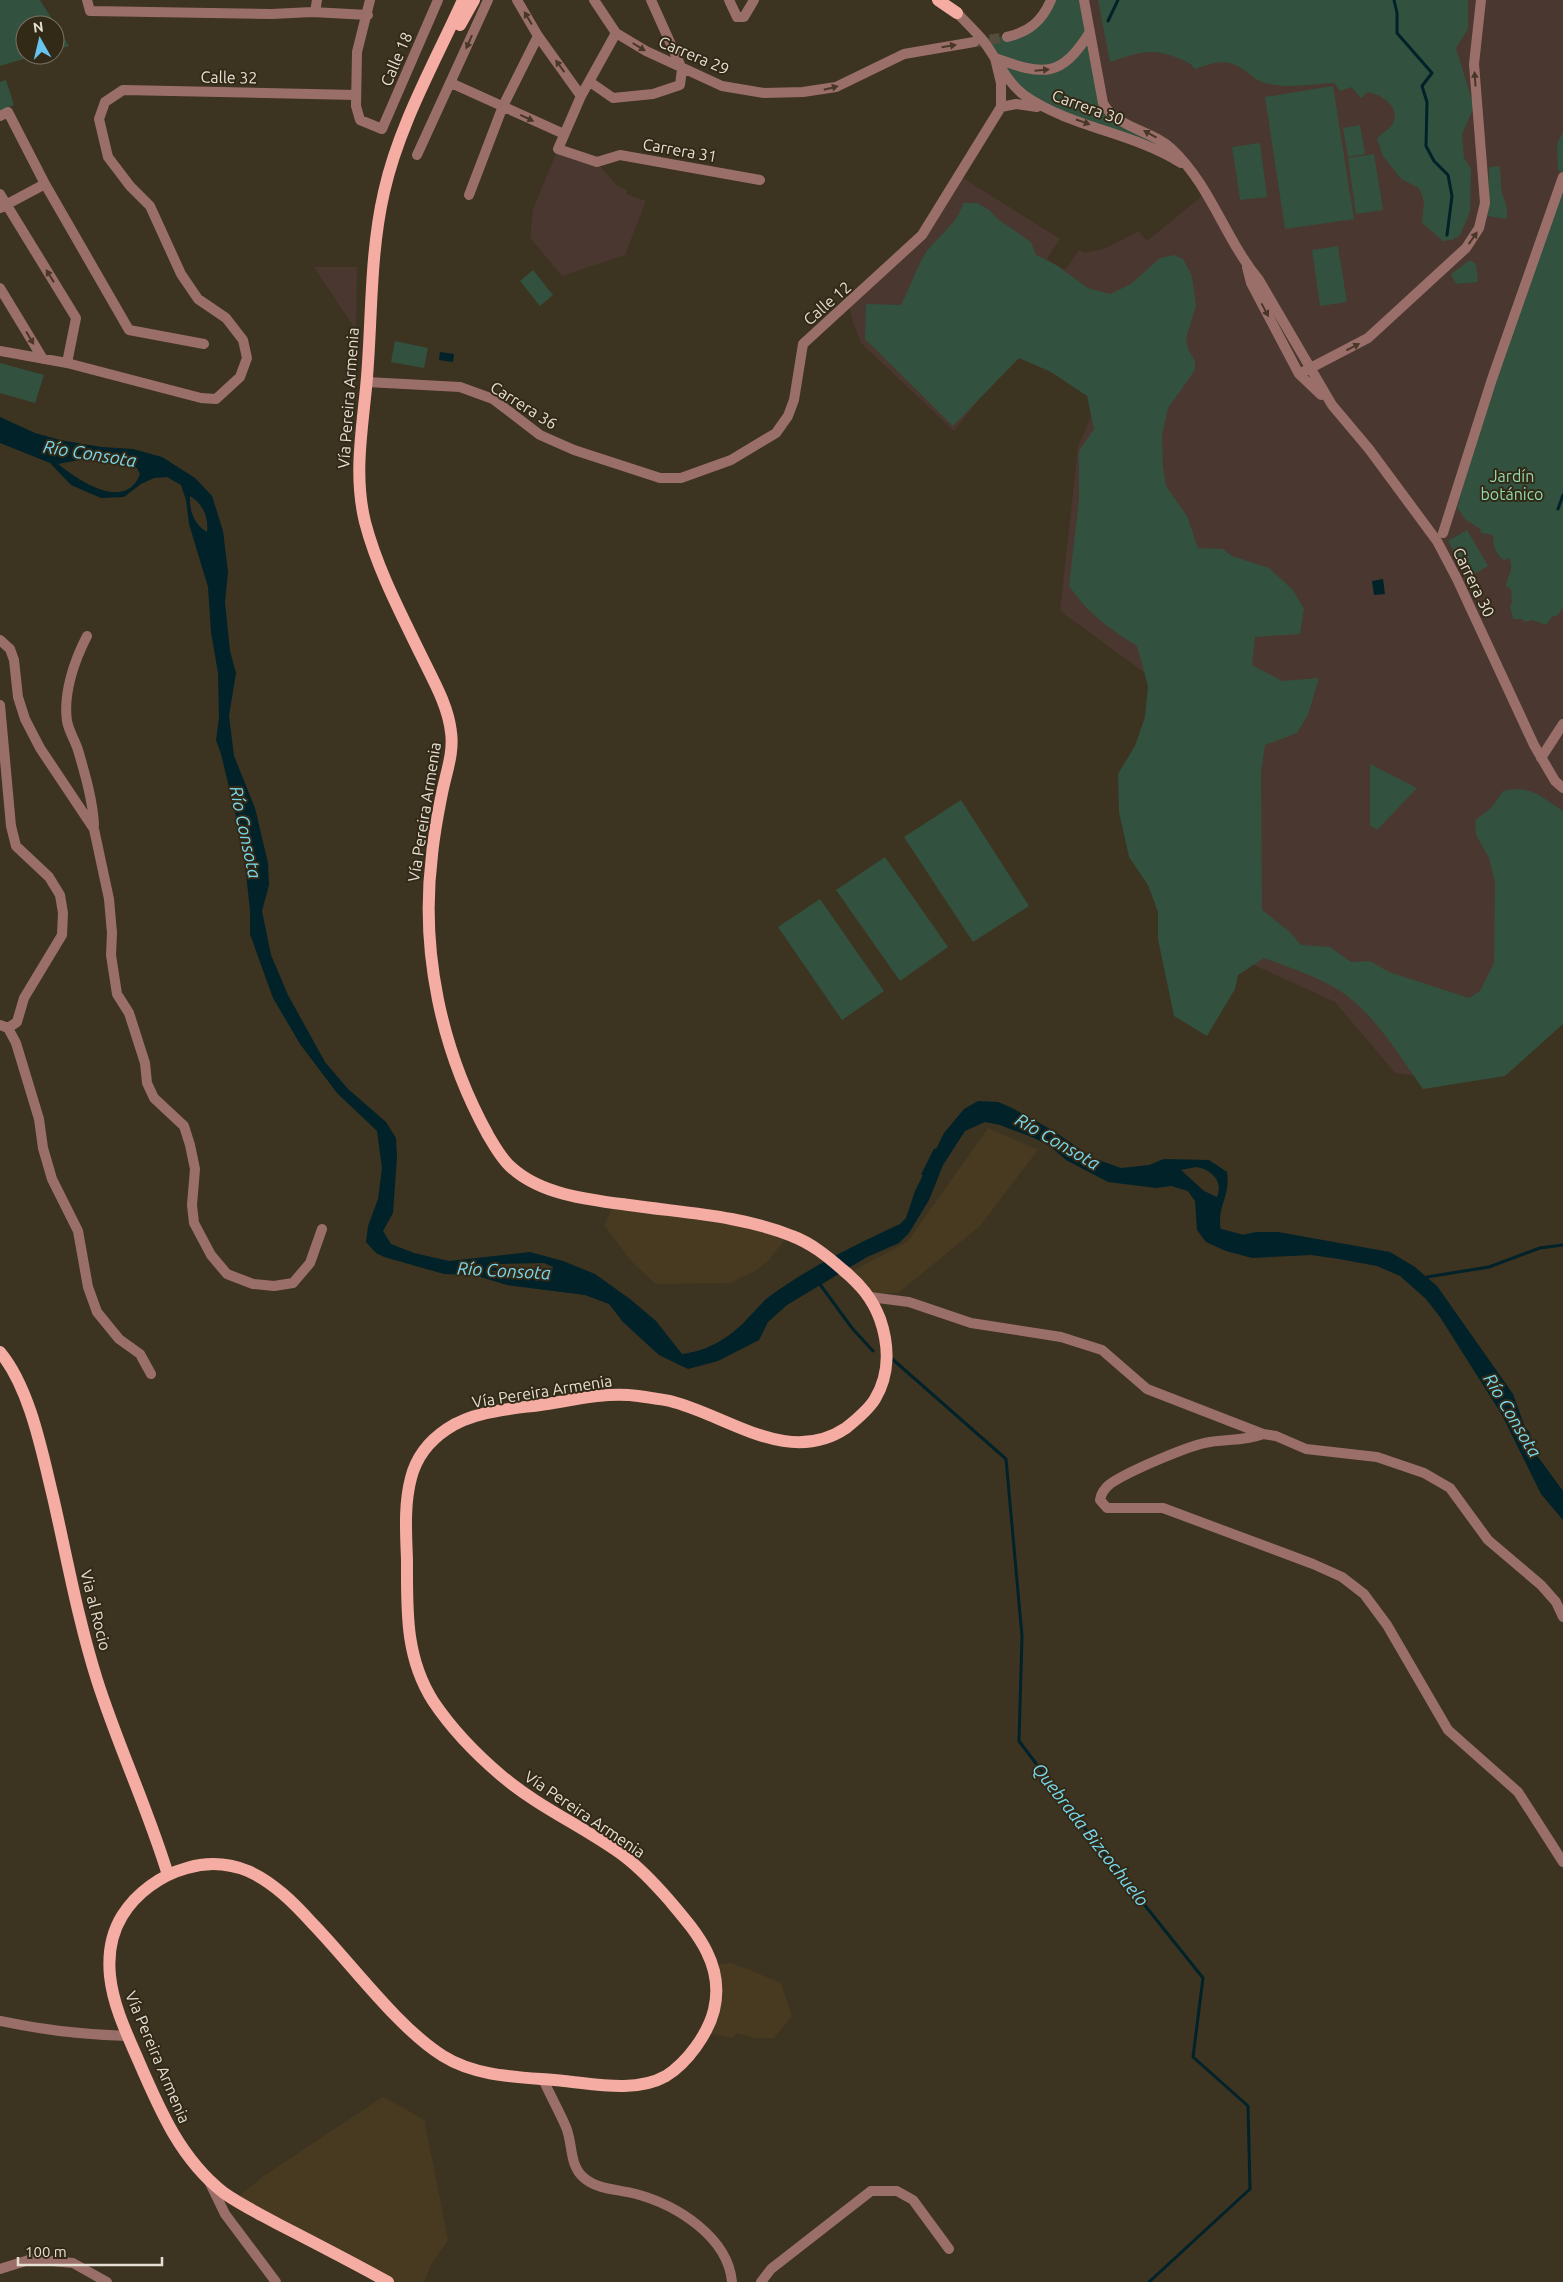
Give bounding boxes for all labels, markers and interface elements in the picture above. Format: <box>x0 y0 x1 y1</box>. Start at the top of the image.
one-way arrow <box>523 11 532 24</box>
north arrow <box>15 15 65 65</box>
text: N <box>32 18 44 36</box>
street label: Calle 18 <box>377 29 415 89</box>
street label: Carrera 29 <box>656 32 732 78</box>
one-way arrow <box>465 35 473 49</box>
one-way arrow <box>941 41 957 49</box>
one-way arrow <box>632 43 646 52</box>
one-way arrow <box>555 59 565 73</box>
one-way arrow <box>1034 66 1050 74</box>
street label: Calle 32 <box>200 68 258 86</box>
one-way arrow <box>1471 71 1479 87</box>
one-way arrow <box>823 84 838 92</box>
street label: Carrera 30 <box>1050 86 1126 128</box>
one-way arrow <box>520 114 534 122</box>
one-way arrow <box>1075 119 1090 126</box>
one-way arrow <box>1142 130 1157 138</box>
street label: Carrera 31 <box>642 135 718 165</box>
one-way arrow <box>1468 232 1478 245</box>
one-way arrow <box>45 270 54 283</box>
street label: Calle 12 <box>800 278 854 328</box>
one-way arrow <box>1261 303 1269 318</box>
street label: Vía Pereira Armenia <box>334 327 362 469</box>
one-way arrow <box>26 332 35 345</box>
one-way arrow <box>1346 343 1360 351</box>
street label: Carrera 36 <box>487 377 561 433</box>
water label: Río Consota <box>42 436 138 470</box>
park label: Jardín botánico <box>1481 467 1543 503</box>
street label: Carrera 30 <box>1449 544 1499 620</box>
street label: Vía Pereira Armenia <box>404 741 444 883</box>
water label: Río Consota <box>226 784 266 880</box>
water label: Río Consota <box>1012 1109 1104 1173</box>
water label: Río Consota <box>457 1258 552 1282</box>
water label: Río Consota <box>1480 1370 1546 1461</box>
street label: Vía Pereira Armenia <box>471 1371 613 1411</box>
street label: Via al Rocio <box>77 1568 115 1652</box>
water label: Quebrada Bizcochuelo <box>1028 1758 1153 1910</box>
street label: Vía Pereira Armenia <box>521 1767 649 1861</box>
street label: Vía Pereira Armenia <box>122 1988 194 2126</box>
scale bar <box>18 2234 161 2266</box>
text: 100 m <box>25 2243 67 2260</box>

